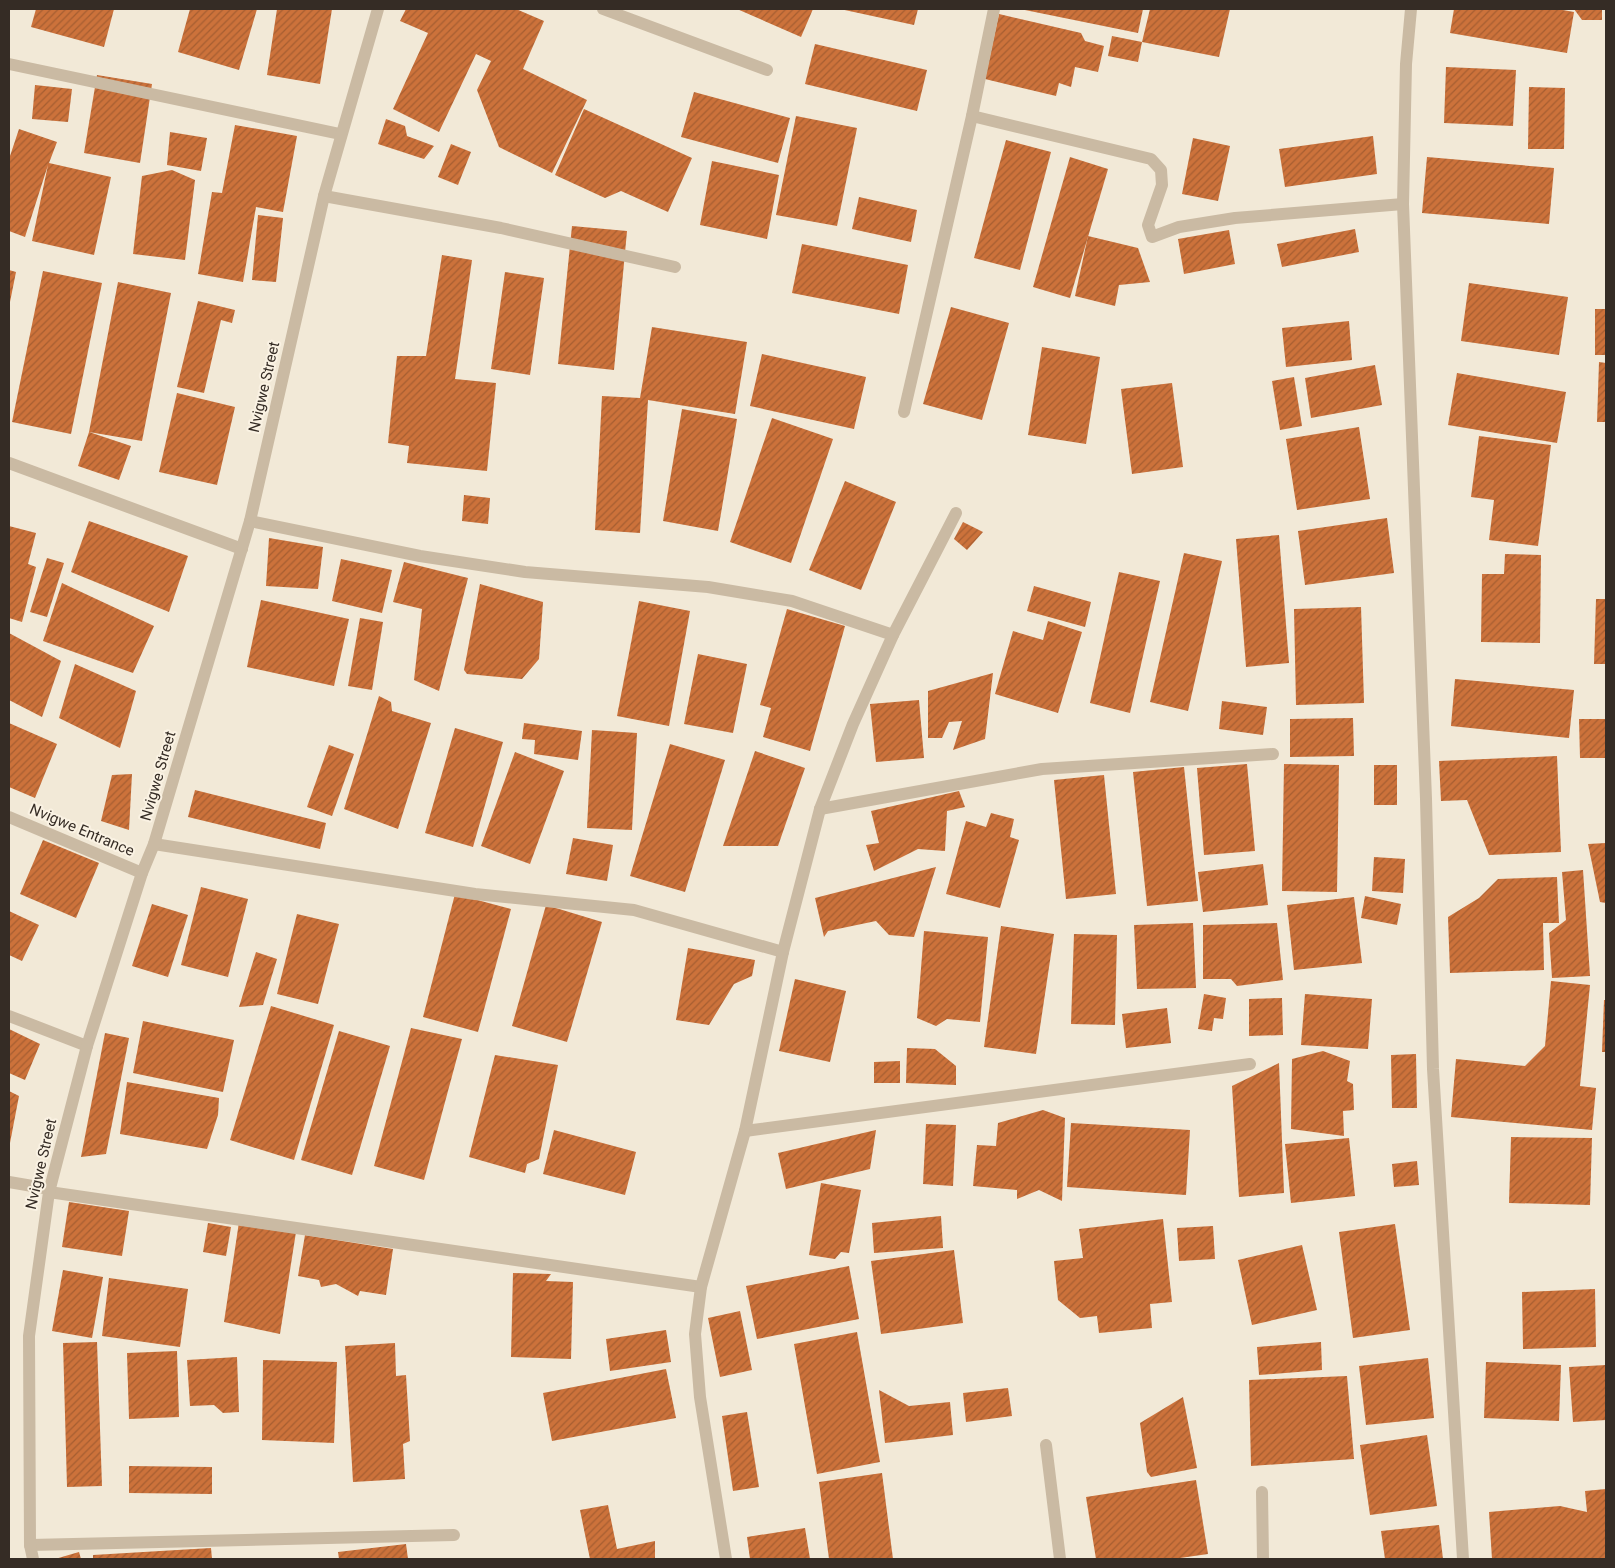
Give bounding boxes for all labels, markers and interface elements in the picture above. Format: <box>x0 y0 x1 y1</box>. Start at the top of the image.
street label: Nvigwe Street <box>245 340 283 434</box>
street label: Nvigwe Street <box>137 729 179 823</box>
street label: Nvigwe Entrance <box>27 800 137 860</box>
street label: Nvigwe Street <box>22 1117 60 1211</box>

